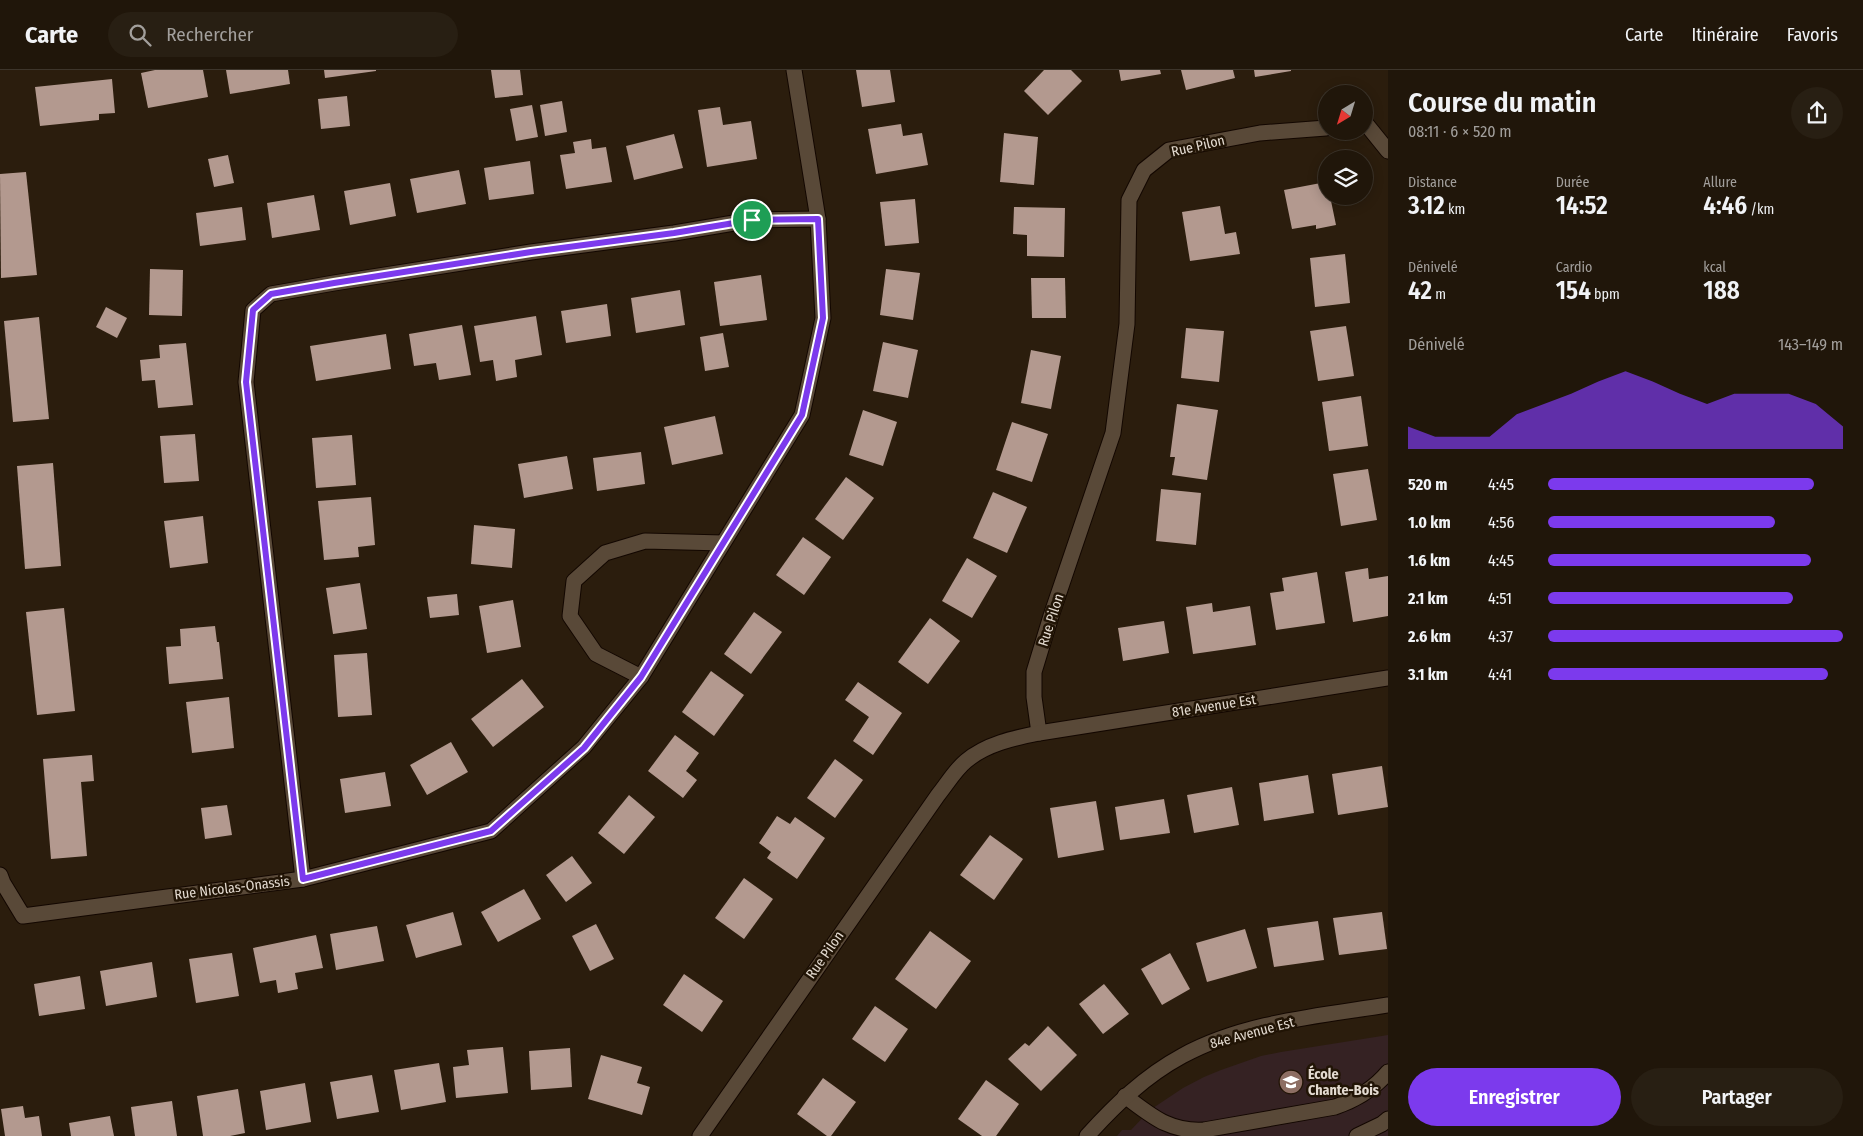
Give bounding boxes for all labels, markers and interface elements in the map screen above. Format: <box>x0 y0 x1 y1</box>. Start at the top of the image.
search box <box>108 12 458 57</box>
text: Carte <box>25 21 78 49</box>
icon: search <box>126 21 154 49</box>
text: Rechercher <box>166 23 253 46</box>
text: Carte <box>1625 24 1663 46</box>
text: Itinéraire <box>1691 24 1759 46</box>
text: Favoris <box>1787 24 1838 46</box>
north arrow <box>1318 85 1372 140</box>
map controls <box>1318 85 1373 205</box>
text: Course du matin <box>1408 86 1596 119</box>
button: share <box>1791 87 1843 139</box>
text: 08:11 · 6 × 520 m <box>1408 122 1512 141</box>
street label: Rue Pilon <box>1170 132 1226 160</box>
button: layers <box>1318 150 1373 205</box>
text: Distance <box>1408 174 1457 191</box>
text: Durée <box>1556 174 1589 191</box>
text: Allure <box>1703 174 1737 191</box>
text: 3.12 <box>1408 191 1445 221</box>
text: 14:52 <box>1556 191 1608 221</box>
text: 4:46 <box>1703 191 1747 221</box>
pin <box>731 199 773 241</box>
text: km <box>1445 201 1465 218</box>
text: /km <box>1747 201 1774 218</box>
icon: arrive <box>738 206 766 234</box>
text: Dénivelé <box>1408 259 1458 276</box>
text: Cardio <box>1556 259 1592 276</box>
text: kcal <box>1703 259 1726 276</box>
text: 42 <box>1408 276 1432 306</box>
text: 154 <box>1556 276 1591 306</box>
text: 188 <box>1703 276 1740 306</box>
text: m <box>1432 286 1446 303</box>
text: bpm <box>1591 286 1620 303</box>
text: Dénivelé <box>1408 335 1465 354</box>
text: 143–149 m <box>1778 335 1843 354</box>
text: 520 m <box>1408 475 1447 494</box>
text: 4:45 <box>1488 475 1514 494</box>
text: 1.0 km <box>1408 513 1451 532</box>
text: 4:56 <box>1488 513 1514 532</box>
text: 1.6 km <box>1408 551 1450 570</box>
text: 4:45 <box>1488 551 1514 570</box>
text: 2.1 km <box>1408 589 1448 608</box>
text: 4:51 <box>1488 589 1512 608</box>
street label: Rue Pilon <box>1035 592 1067 648</box>
text: 2.6 km <box>1408 627 1451 646</box>
text: 4:37 <box>1488 627 1513 646</box>
text: 3.1 km <box>1408 665 1448 684</box>
text: 4:41 <box>1488 665 1512 684</box>
street label: 81e Avenue Est <box>1171 691 1258 721</box>
street label: Rue Nicolas-Onassis <box>173 872 291 904</box>
street label: Rue Pilon <box>802 928 848 982</box>
street label: 84e Avenue Est <box>1208 1014 1296 1052</box>
place label: École Chante-Bois <box>1308 1065 1379 1099</box>
button: Enregistrer <box>1408 1068 1621 1126</box>
button: Partager <box>1631 1068 1843 1126</box>
school or university icon: École Chante-Bois <box>1278 1069 1304 1095</box>

